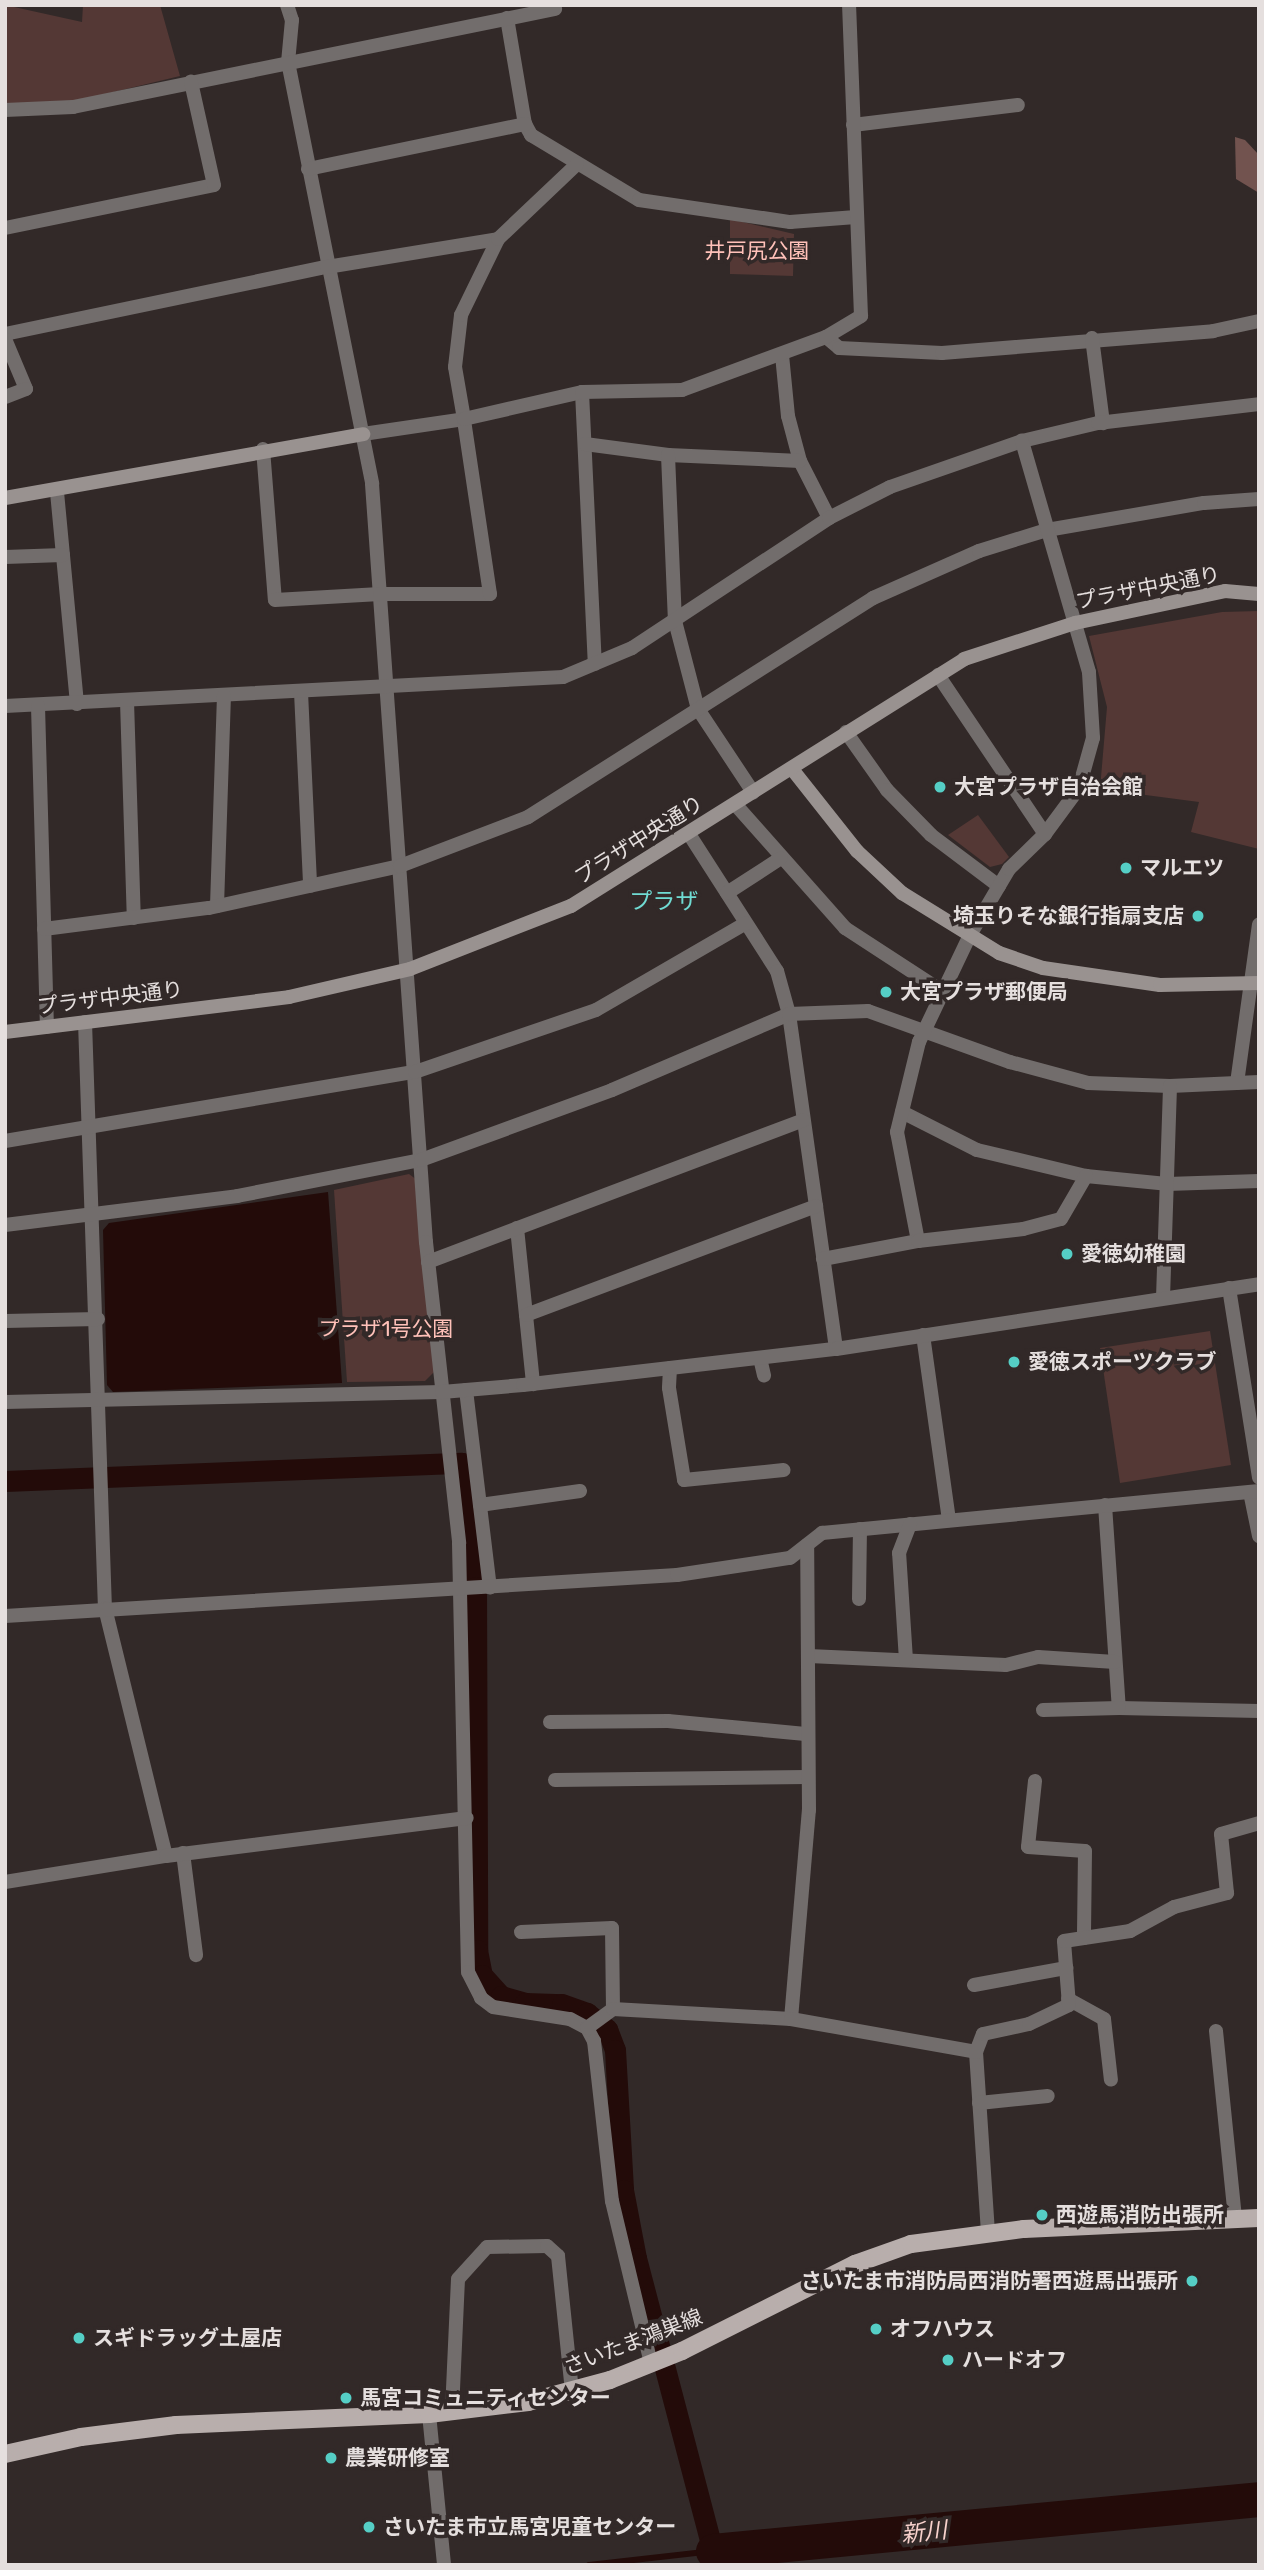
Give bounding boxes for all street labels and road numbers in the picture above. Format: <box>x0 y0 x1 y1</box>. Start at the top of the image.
street label: プラザ中央通り <box>1073 562 1223 614</box>
street label: プラザ中央通り <box>570 790 708 890</box>
street label: プラザ中央通り <box>36 977 184 1019</box>
street label: さいたま鴻巣線 <box>560 2304 706 2380</box>

